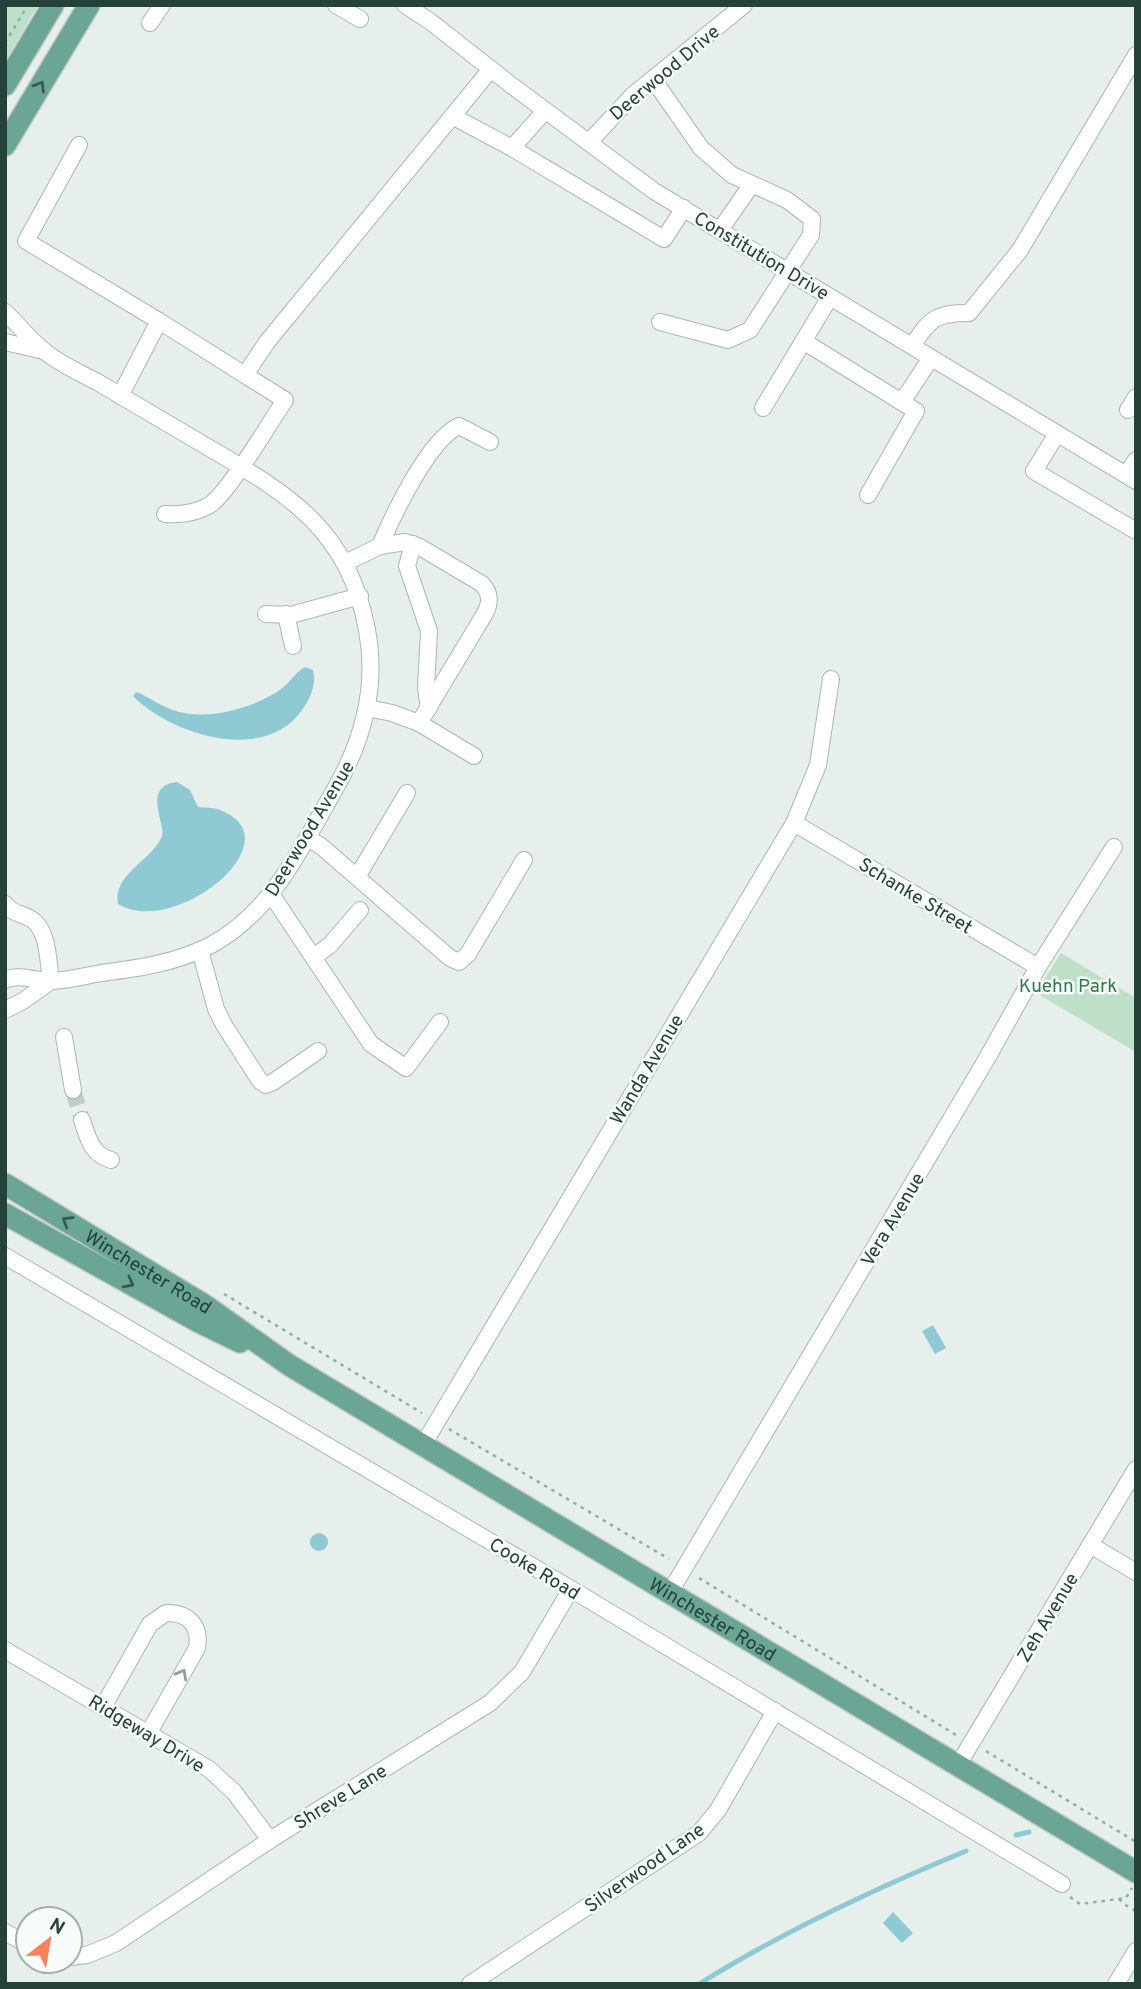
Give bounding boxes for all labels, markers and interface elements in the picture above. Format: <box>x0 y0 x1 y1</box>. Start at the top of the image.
street label: Deerwood Drive <box>605 20 725 127</box>
one-way arrow <box>32 81 45 94</box>
street label: Constitution Drive <box>689 207 833 307</box>
street label: Deerwood Avenue <box>261 757 361 901</box>
street label: Schanke Street <box>854 853 976 940</box>
park label: Kuehn Park <box>1019 975 1117 999</box>
street label: Wanda Avenue <box>605 1010 690 1130</box>
street label: Vera Avenue <box>856 1169 931 1271</box>
one-way arrow <box>62 1217 75 1230</box>
street label: Winchester Road <box>80 1225 216 1321</box>
one-way arrow <box>122 1275 134 1288</box>
street label: Cooke Road <box>484 1533 584 1606</box>
street label: Zeh Avenue <box>1013 1569 1085 1667</box>
street label: Winchester Road <box>644 1573 780 1668</box>
one-way arrow <box>174 1669 187 1681</box>
street label: Ridgeway Drive <box>83 1691 209 1779</box>
street label: Shreve Lane <box>290 1760 392 1836</box>
street label: Silverwood Lane <box>580 1818 710 1919</box>
north arrow <box>14 1905 84 1975</box>
text: N <box>45 1913 69 1941</box>

